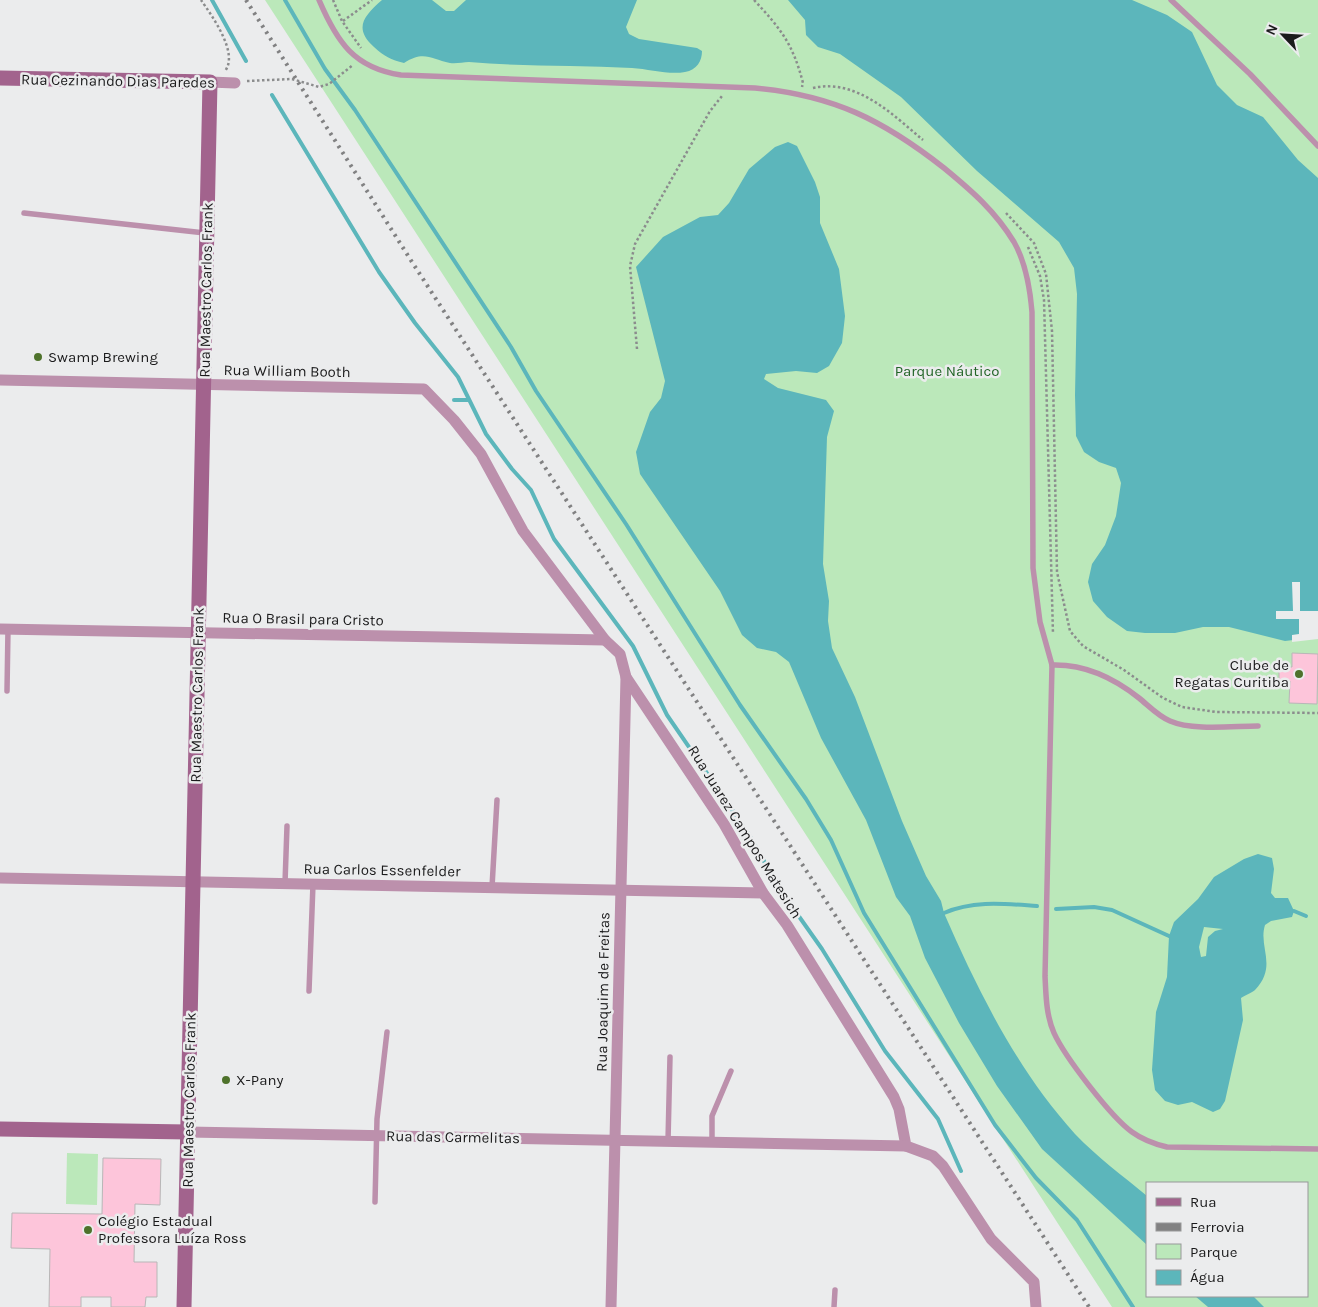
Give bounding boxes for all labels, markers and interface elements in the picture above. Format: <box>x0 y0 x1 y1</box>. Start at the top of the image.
north arrow <box>1258 10 1308 60</box>
text: N <box>1262 22 1281 38</box>
street label: Rua Cezinando Dias Paredes <box>21 70 215 92</box>
street label: Rua Maestro Carlos Frank <box>195 202 217 378</box>
place label: Swamp Brewing <box>48 348 158 366</box>
marker: Swamp Brewing <box>32 351 44 363</box>
street label: Rua William Booth <box>223 361 351 381</box>
park label: Parque Náutico <box>895 362 999 380</box>
street label: Rua Maestro Carlos Frank <box>186 607 208 783</box>
street label: Rua O Brasil para Cristo <box>222 609 384 629</box>
place label: Clube de Regatas Curitiba <box>1175 656 1289 691</box>
marker: Clube de Regatas Curitiba <box>1293 668 1305 680</box>
street label: Rua Juarez Campos Matesich <box>684 742 806 922</box>
street label: Rua Carlos Essenfelder <box>303 860 461 880</box>
street label: Rua Joaquim de Freitas <box>593 912 613 1072</box>
street label: Rua Maestro Carlos Frank <box>178 1012 200 1188</box>
place label: X-Pany <box>236 1071 283 1089</box>
marker: X-Pany <box>220 1074 232 1086</box>
street label: Rua das Carmelitas <box>386 1127 520 1147</box>
legend <box>1146 1182 1308 1297</box>
text: Rua <box>1190 1193 1217 1211</box>
place label: Colégio Estadual Professora Luíza Ross <box>98 1212 247 1247</box>
text: Ferrovia <box>1190 1218 1244 1236</box>
marker: Colégio Estadual Professora Luíza Ross <box>82 1224 94 1236</box>
text: Parque <box>1190 1243 1238 1261</box>
text: Água <box>1190 1268 1224 1286</box>

